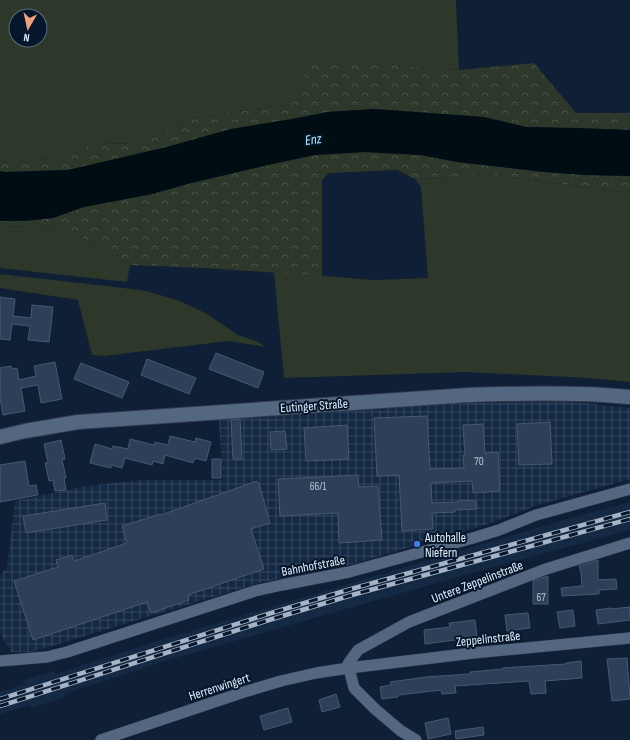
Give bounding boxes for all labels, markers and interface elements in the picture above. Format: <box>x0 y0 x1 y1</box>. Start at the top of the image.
north arrow <box>8 8 48 48</box>
text: N <box>22 30 30 44</box>
water label: Enz <box>304 130 323 149</box>
street label: Eutinger Straße <box>280 396 348 416</box>
house number: 70 <box>474 455 484 468</box>
house number: 66/1 <box>310 480 326 493</box>
place label: Autohalle Niefern <box>424 530 466 561</box>
marker: Autohalle Niefern <box>412 539 422 549</box>
street label: Bahnhofstraße <box>280 552 346 580</box>
street label: Untere Zeppelinstraße <box>429 557 525 607</box>
house number: 67 <box>536 591 546 604</box>
street label: Zeppelinstraße <box>455 628 521 650</box>
street label: Herrenwingert <box>187 670 252 704</box>

